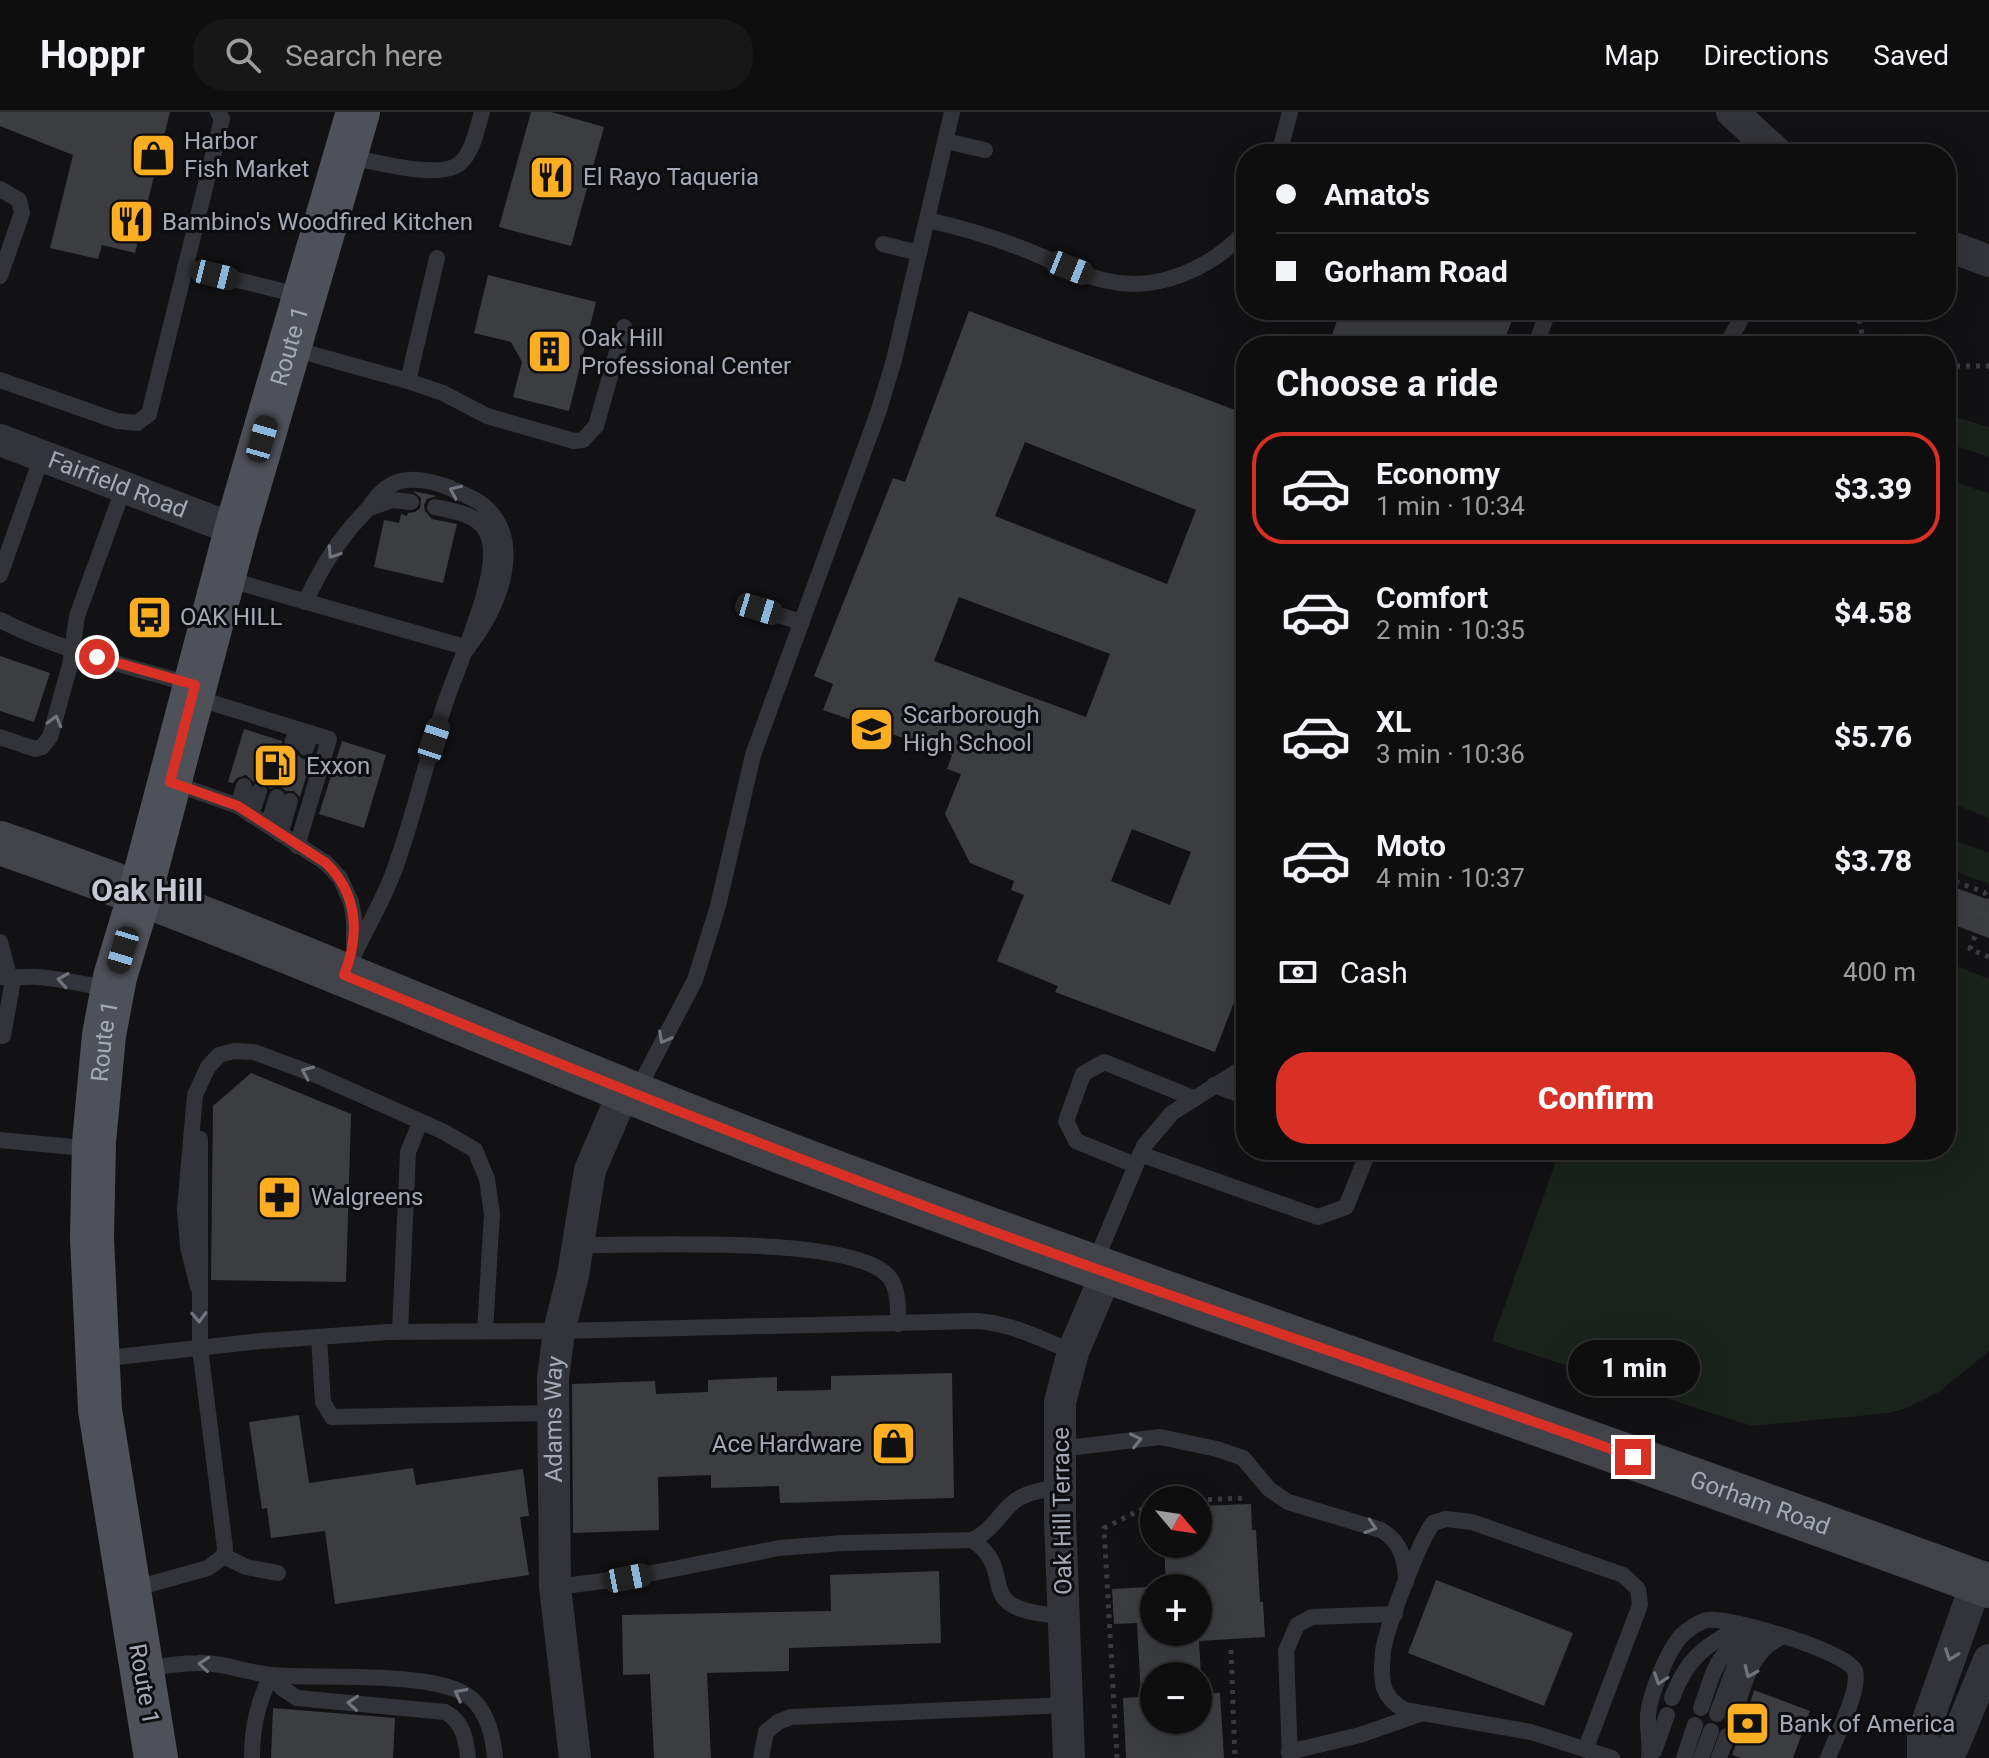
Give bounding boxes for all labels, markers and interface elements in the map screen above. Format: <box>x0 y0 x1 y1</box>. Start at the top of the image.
search box <box>193 19 753 91</box>
text: Hoppr <box>40 33 145 77</box>
icon: search <box>221 33 265 77</box>
text: Search here <box>285 38 443 73</box>
text: Map <box>1604 39 1660 72</box>
text: Directions <box>1704 39 1829 72</box>
text: Saved <box>1873 39 1949 72</box>
place label: Harbor Fish Market <box>184 127 309 183</box>
shop icon: Harbor Fish Market <box>129 131 177 179</box>
restaurant icon: El Rayo Taqueria <box>528 153 576 201</box>
place label: El Rayo Taqueria <box>583 163 759 191</box>
text: Amato's <box>1324 177 1430 212</box>
restaurant icon: Bambino's Woodfired Kitchen <box>107 198 155 246</box>
place label: Bambino's Woodfired Kitchen <box>162 208 473 236</box>
car <box>1043 248 1097 288</box>
text: Gorham Road <box>1324 254 1508 289</box>
car <box>189 258 241 292</box>
street label: Route 1 <box>265 303 315 389</box>
place label: Oak Hill Professional Center <box>581 324 791 380</box>
building icon: Oak Hill Professional Center <box>526 328 574 376</box>
text: Choose a ride <box>1276 363 1498 405</box>
car <box>244 413 280 465</box>
street label: Fairfield Road <box>44 446 191 524</box>
icon: car <box>1280 452 1352 524</box>
text: Economy <box>1376 456 1500 491</box>
text: $3.39 <box>1834 471 1912 506</box>
one-way arrow <box>449 484 463 500</box>
text: 1 min · 10:34 <box>1376 491 1525 521</box>
one-way arrow <box>327 544 342 558</box>
icon: car <box>1280 576 1352 648</box>
text: Comfort <box>1376 580 1488 615</box>
car <box>733 591 785 627</box>
bus stop icon: OAK HILL <box>125 593 173 641</box>
text: $4.58 <box>1834 595 1912 630</box>
place label: OAK HILL <box>180 603 283 631</box>
text: 2 min · 10:35 <box>1376 615 1525 645</box>
route start <box>79 639 115 675</box>
icon: car <box>1280 700 1352 772</box>
place label: Scarborough High School <box>903 701 1040 757</box>
text: XL <box>1376 704 1411 739</box>
school or university icon: Scarborough High School <box>848 705 896 753</box>
car <box>415 713 453 767</box>
one-way arrow <box>45 715 62 729</box>
text: $5.76 <box>1834 719 1912 754</box>
text: 3 min · 10:36 <box>1376 739 1525 769</box>
fuel station icon: Exxon <box>251 742 299 790</box>
place label: Exxon <box>306 752 370 780</box>
icon: car <box>1280 824 1352 896</box>
text: Moto <box>1376 828 1446 863</box>
text: $3.78 <box>1834 843 1912 878</box>
text: 4 min · 10:37 <box>1376 863 1525 893</box>
district label: Oak Hill <box>91 871 203 909</box>
car <box>105 924 141 976</box>
icon: cash <box>1276 950 1320 994</box>
text: Cash <box>1340 955 1408 990</box>
text: 400 m <box>1843 957 1916 987</box>
one-way arrow <box>56 973 70 990</box>
street label: Route 1 <box>86 998 124 1083</box>
one-way arrow <box>659 1029 674 1044</box>
button: Confirm <box>1276 1052 1916 1144</box>
one-way arrow <box>301 1065 316 1081</box>
pharmacy icon: Walgreens <box>256 1173 304 1221</box>
place label: Walgreens <box>311 1183 423 1211</box>
one-way arrow <box>191 1312 208 1324</box>
callout: 1 min <box>1567 1341 1699 1397</box>
text: 1 min <box>1601 1353 1667 1383</box>
street label: Adams Way <box>539 1354 570 1483</box>
shop icon: Ace Hardware <box>869 1420 917 1468</box>
street label: Oak Hill Terrace <box>1047 1427 1077 1595</box>
place label: Ace Hardware <box>712 1430 862 1458</box>
one-way arrow <box>1129 1432 1142 1449</box>
route end <box>1615 1439 1651 1475</box>
street label: Gorham Road <box>1686 1465 1834 1541</box>
north arrow <box>1140 1486 1212 1558</box>
map controls <box>1140 1486 1212 1734</box>
one-way arrow <box>1363 1518 1377 1534</box>
car <box>602 1562 654 1594</box>
button: + <box>1140 1574 1212 1646</box>
street label: Route 1 <box>123 1641 165 1727</box>
one-way arrow <box>1944 1647 1960 1661</box>
one-way arrow <box>197 1656 210 1673</box>
button: − <box>1140 1662 1212 1734</box>
one-way arrow <box>1744 1664 1760 1679</box>
one-way arrow <box>1653 1671 1669 1685</box>
one-way arrow <box>454 1688 468 1703</box>
one-way arrow <box>346 1695 359 1712</box>
bank icon: Bank of America <box>1724 1700 1772 1748</box>
place label: Bank of America <box>1779 1710 1955 1738</box>

